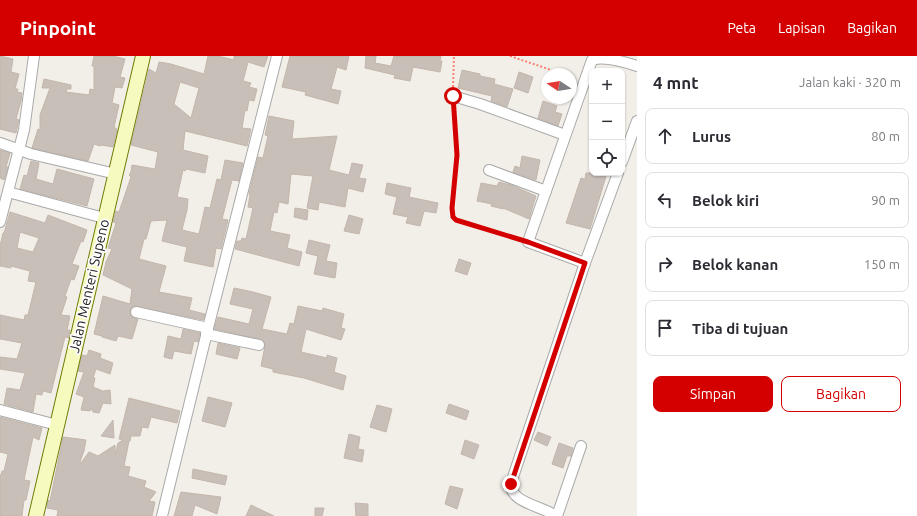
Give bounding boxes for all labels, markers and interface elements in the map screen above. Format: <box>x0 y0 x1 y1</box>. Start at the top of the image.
text: Pinpoint <box>20 17 96 39</box>
text: Peta <box>728 20 756 36</box>
text: Lapisan <box>778 20 825 36</box>
text: Bagikan <box>847 20 897 36</box>
north arrow <box>541 68 577 104</box>
map controls <box>589 68 625 176</box>
button: + <box>589 68 625 104</box>
text: 4 mnt <box>653 73 699 92</box>
text: Jalan kaki · 320 m <box>799 75 901 89</box>
route start <box>444 87 462 105</box>
button: − <box>589 104 625 140</box>
icon: ahead <box>654 125 676 147</box>
text: Lurus <box>692 128 731 145</box>
text: 80 m <box>871 129 900 143</box>
button: locate <box>589 140 625 176</box>
icon: left <box>654 189 676 211</box>
text: Belok kiri <box>692 192 759 209</box>
text: 90 m <box>871 193 900 207</box>
street label: Jalan Menteri Supeno <box>66 218 112 354</box>
icon: right <box>654 253 676 275</box>
text: Belok kanan <box>692 256 778 273</box>
text: 150 m <box>864 257 900 271</box>
icon: arrive <box>654 317 676 339</box>
text: Tiba di tujuan <box>692 320 788 337</box>
button: Simpan <box>653 376 773 412</box>
button: Bagikan <box>781 376 901 412</box>
route end <box>502 475 520 493</box>

